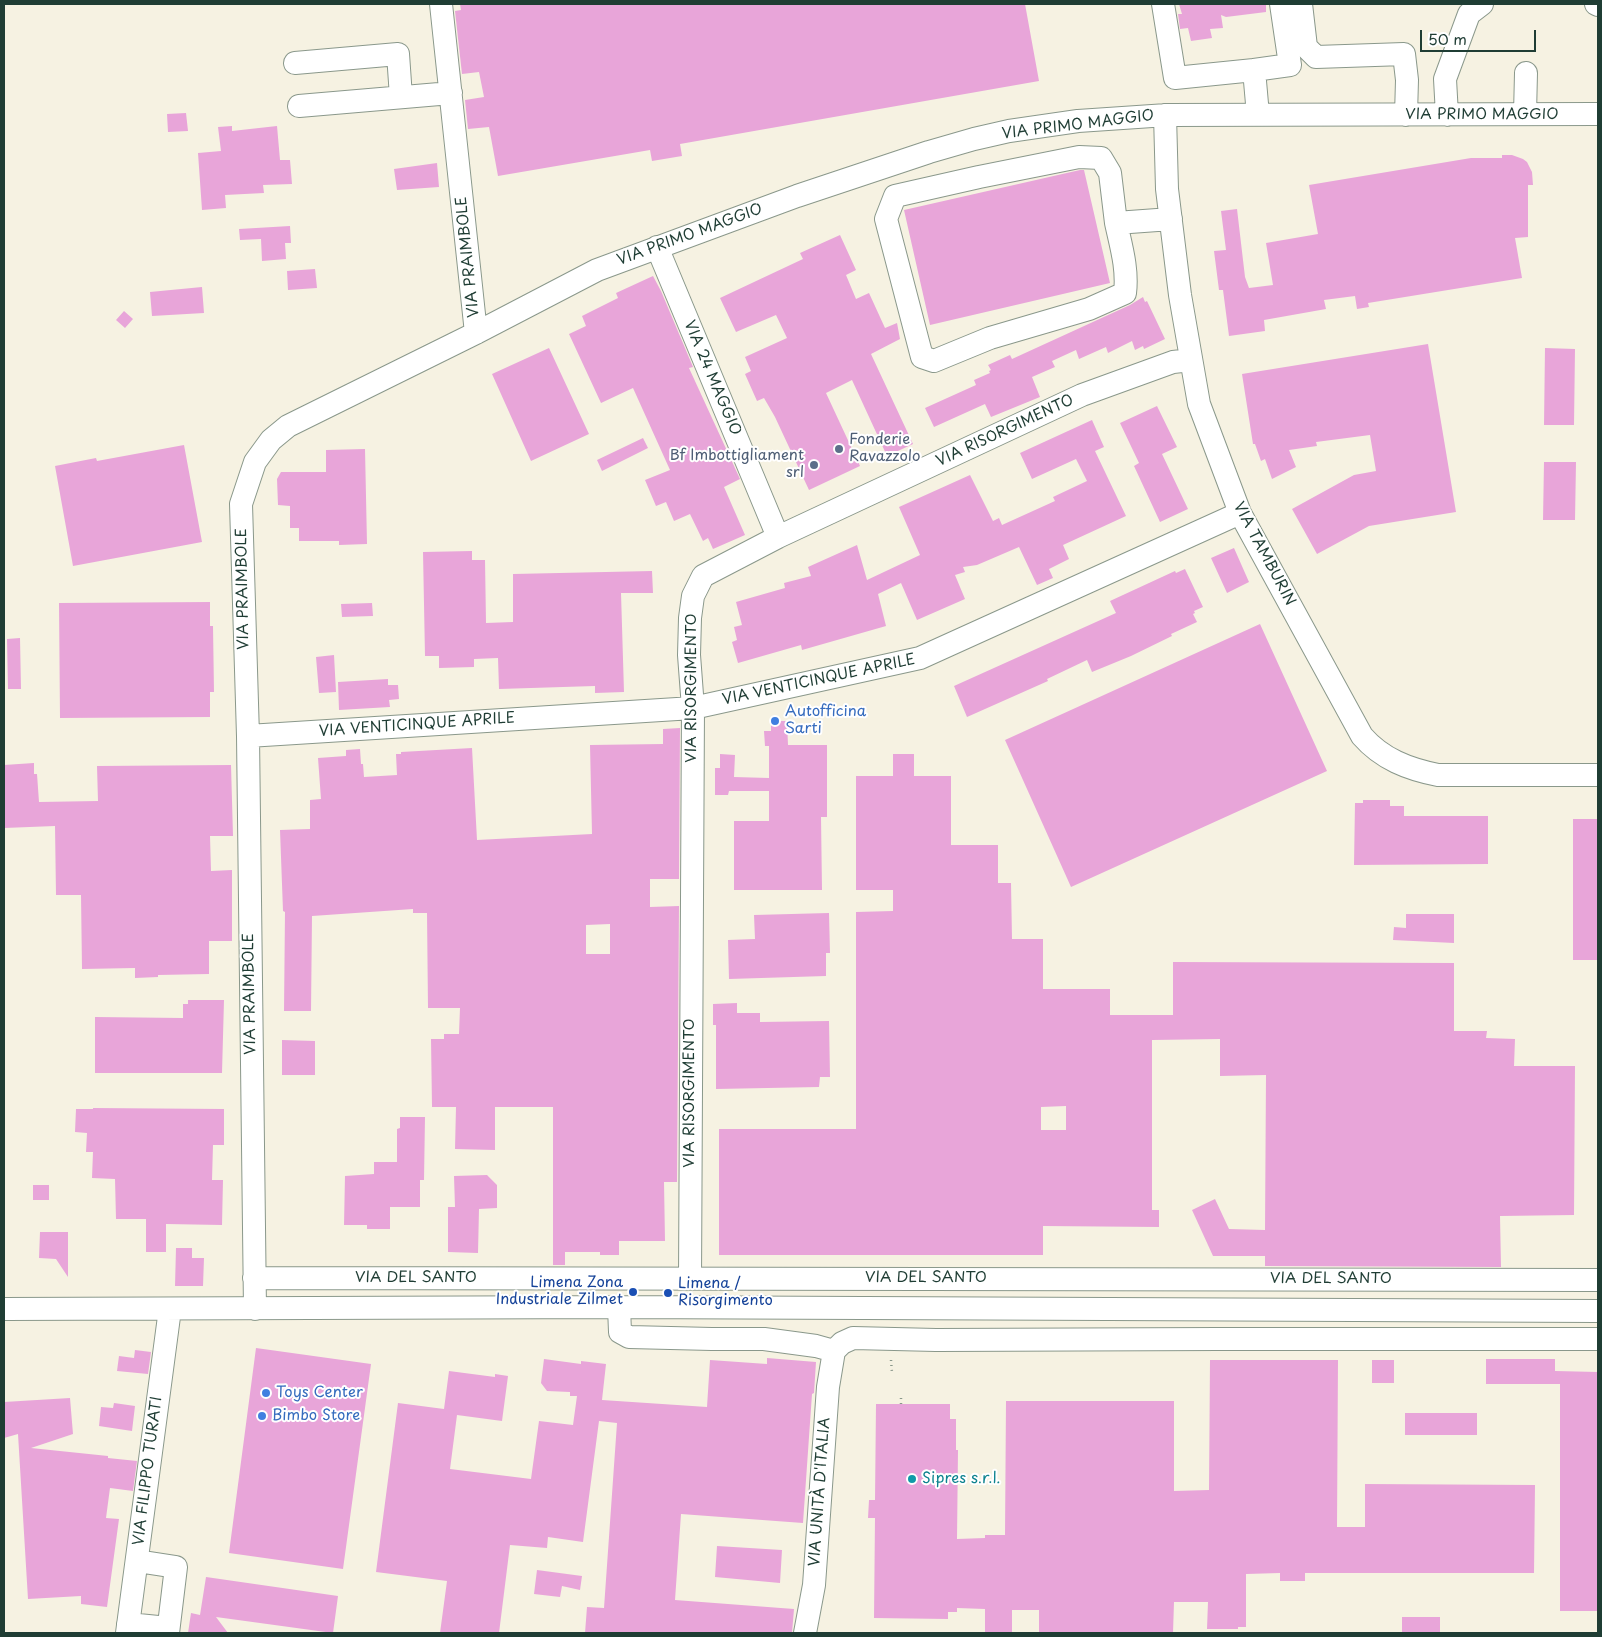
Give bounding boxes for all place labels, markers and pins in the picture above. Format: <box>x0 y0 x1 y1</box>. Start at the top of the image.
place label: Fonderie Ravazzolo <box>849 431 920 466</box>
marker: Fonderie Ravazzolo <box>833 443 845 455</box>
place label: Bf Imbottigliament srl <box>670 447 804 482</box>
marker: Bf Imbottigliament srl <box>808 459 820 471</box>
place label: Autofficina Sarti <box>785 703 866 738</box>
marker: Autofficina Sarti <box>769 715 781 727</box>
place label: Limena Zona Industriale Zilmet <box>496 1274 623 1309</box>
place label: Limena / Risorgimento <box>678 1275 773 1310</box>
marker: Limena Zona Industriale Zilmet <box>627 1286 639 1298</box>
marker: Limena / Risorgimento <box>662 1287 674 1299</box>
place label: Toys Center <box>276 1384 363 1402</box>
marker: Toys Center <box>260 1387 272 1399</box>
place label: Bimbo Store <box>272 1407 360 1425</box>
marker: Bimbo Store <box>256 1410 268 1422</box>
place label: Sipres s.r.l. <box>922 1470 1000 1488</box>
marker: Sipres s.r.l. <box>906 1473 918 1485</box>

